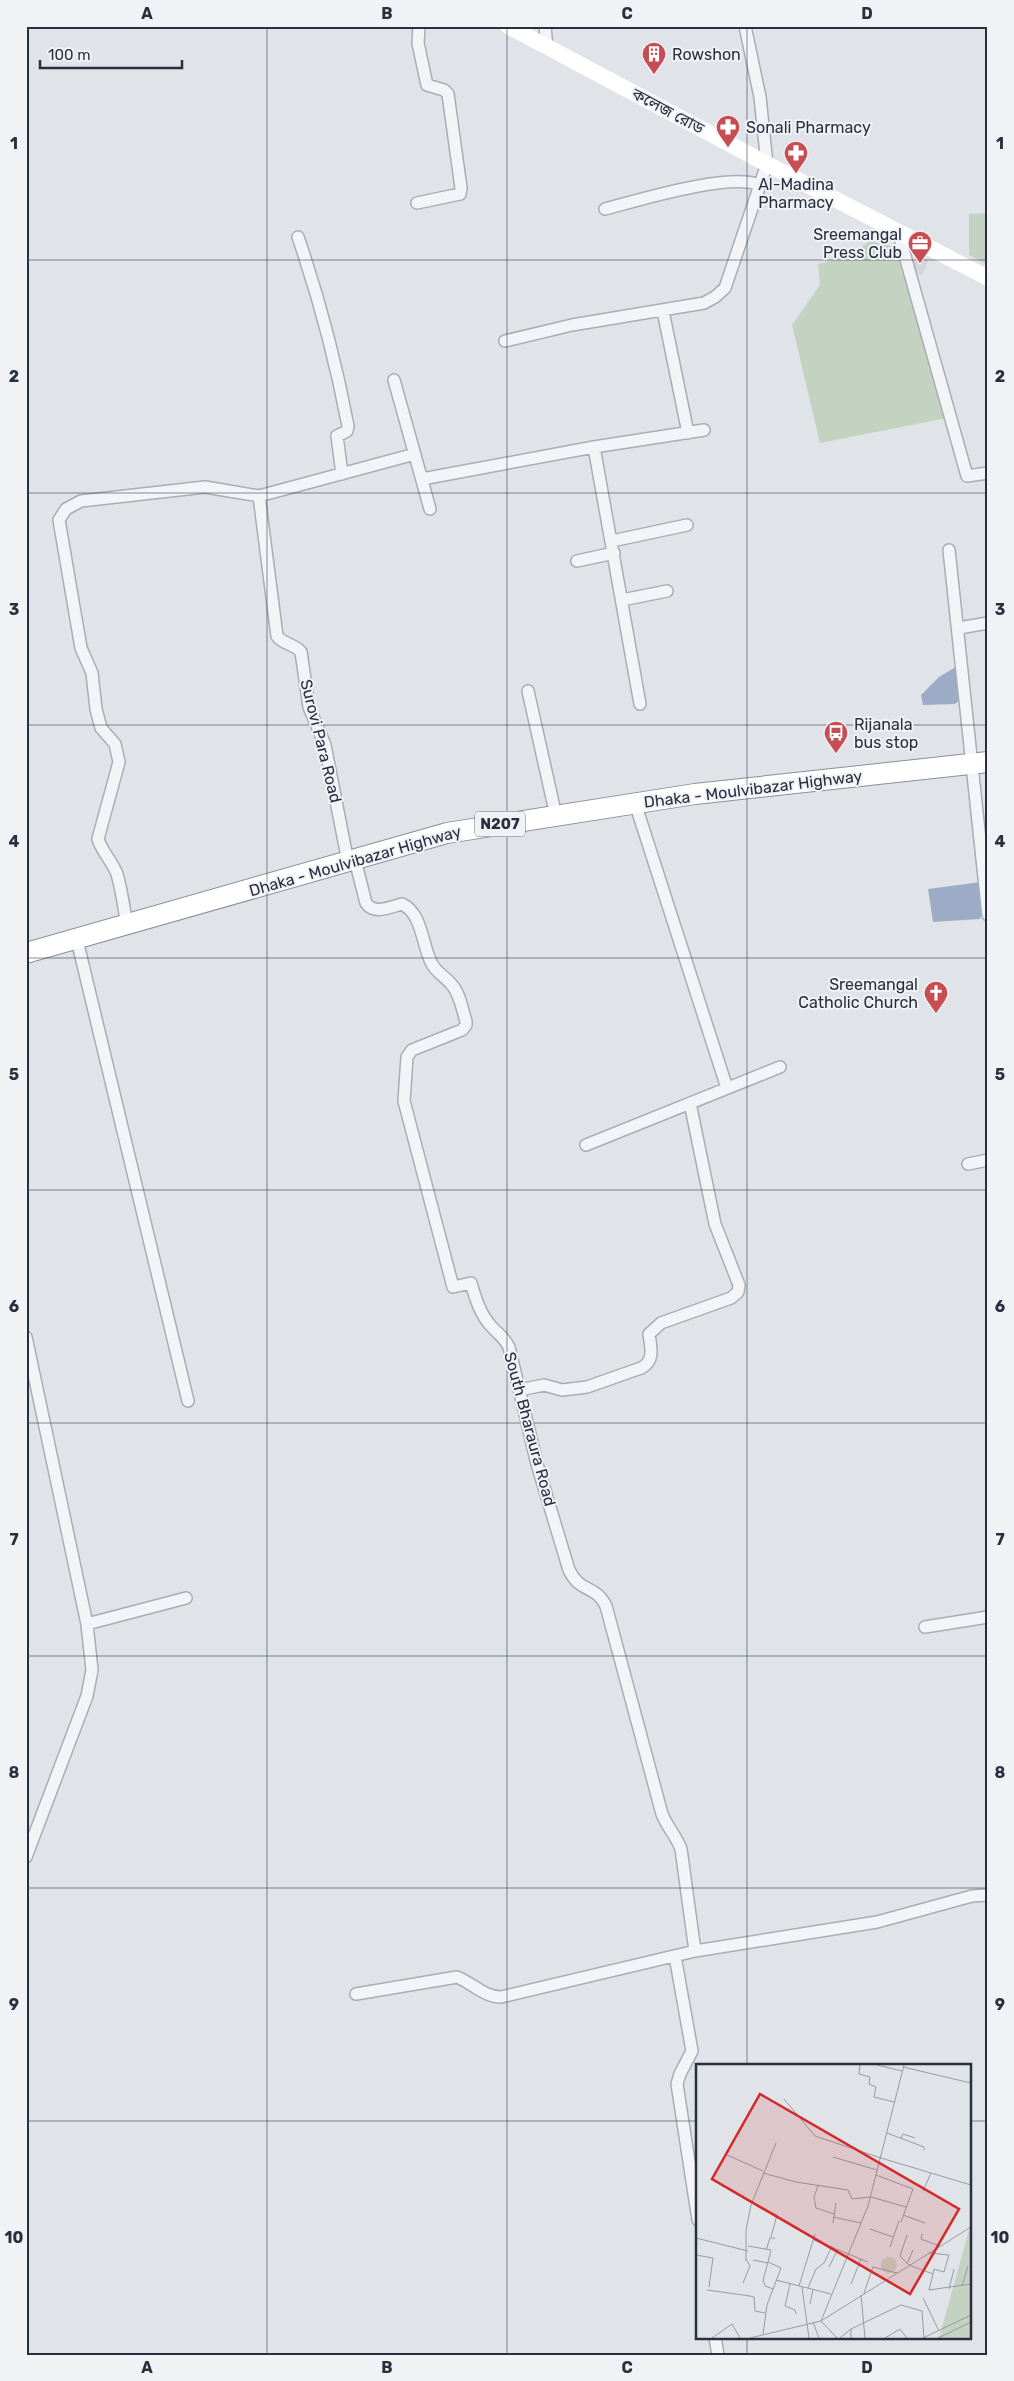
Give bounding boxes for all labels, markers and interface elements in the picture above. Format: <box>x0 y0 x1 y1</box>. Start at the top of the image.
text: A <box>141 4 153 23</box>
text: B <box>381 4 393 23</box>
text: C <box>621 4 633 23</box>
text: D <box>861 4 873 23</box>
scale bar <box>40 38 182 70</box>
building icon: Rowshon <box>641 41 667 75</box>
place label: Rowshon <box>672 45 741 64</box>
text: 100 m <box>48 46 90 64</box>
street label: কলেজ রোড <box>628 84 708 138</box>
pharmacy icon: Sonali Pharmacy <box>715 114 741 148</box>
place label: Sonali Pharmacy <box>746 118 871 137</box>
text: 1 <box>10 134 18 153</box>
text: 1 <box>996 134 1004 153</box>
pharmacy icon: Al-Madina Pharmacy <box>783 140 809 174</box>
place label: Al-Madina Pharmacy <box>758 175 834 212</box>
place label: Sreemangal Press Club <box>813 225 902 262</box>
office icon: Sreemangal Press Club <box>907 230 933 264</box>
text: 2 <box>9 367 19 386</box>
text: 2 <box>995 367 1005 386</box>
text: 3 <box>9 600 19 619</box>
text: 3 <box>995 600 1005 619</box>
street label: Surovi Para Road <box>296 677 346 805</box>
place label: Rijanala bus stop <box>854 715 918 752</box>
bus stop icon: Rijanala bus stop <box>823 720 849 754</box>
street label: Dhaka - Moulvibazar Highway <box>643 766 863 812</box>
road number: N207 <box>475 812 525 836</box>
street label: Dhaka - Moulvibazar Highway <box>247 822 463 900</box>
text: 4 <box>9 832 20 851</box>
text: 4 <box>995 832 1006 851</box>
place label: Sreemangal Catholic Church <box>798 975 918 1012</box>
church icon: Sreemangal Catholic Church <box>923 980 949 1014</box>
text: 5 <box>9 1065 19 1084</box>
text: 5 <box>995 1065 1005 1084</box>
text: 6 <box>9 1297 19 1316</box>
text: 6 <box>995 1297 1005 1316</box>
street label: South Bharaura Road <box>500 1350 560 1508</box>
text: 7 <box>9 1530 19 1549</box>
text: 7 <box>995 1530 1005 1549</box>
text: 8 <box>9 1763 20 1782</box>
text: 8 <box>995 1763 1006 1782</box>
text: 9 <box>9 1995 19 2014</box>
text: 9 <box>995 1995 1005 2014</box>
inset map <box>696 2064 972 2338</box>
text: 10 <box>5 2228 24 2247</box>
text: 10 <box>991 2228 1010 2247</box>
text: A <box>141 2358 153 2377</box>
text: B <box>381 2358 393 2377</box>
text: C <box>621 2358 633 2377</box>
text: D <box>861 2358 873 2377</box>

